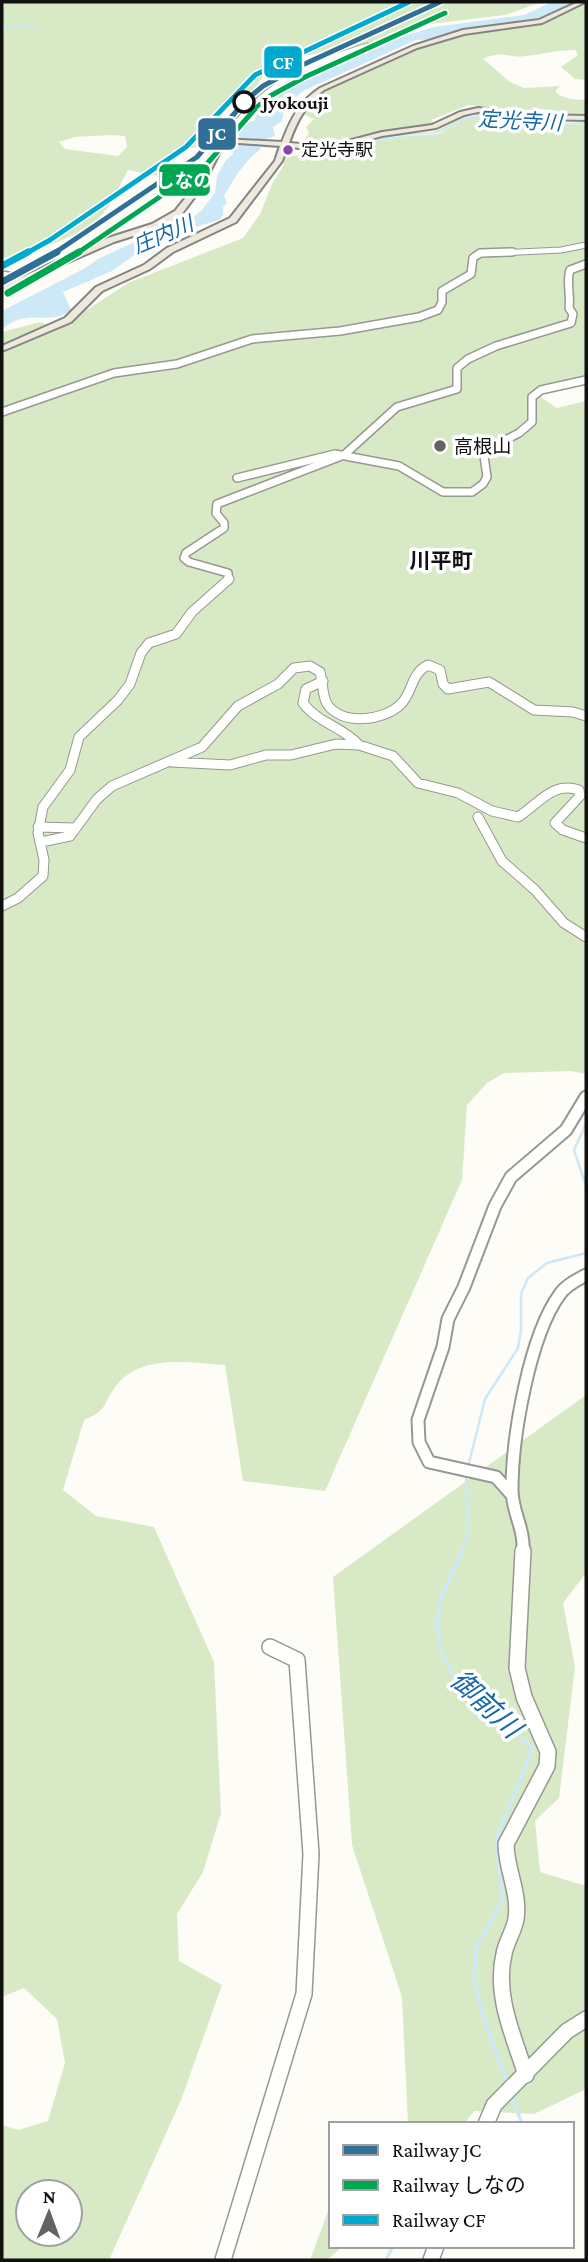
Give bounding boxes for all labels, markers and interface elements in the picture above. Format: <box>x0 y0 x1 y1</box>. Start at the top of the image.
line badge: CF <box>263 45 303 79</box>
text: CF <box>272 52 294 73</box>
marker: Jyokouji <box>233 91 255 113</box>
place label: Jyokouji <box>260 92 329 114</box>
water label: 定光寺川 <box>477 107 565 135</box>
line badge: JC <box>197 117 237 151</box>
text: JC <box>206 123 226 144</box>
place label: 定光寺駅 <box>301 140 373 160</box>
marker: 定光寺駅 <box>281 143 295 157</box>
line badge: しなの <box>158 163 211 197</box>
text: しなの <box>155 170 213 191</box>
water label: 庄内川 <box>129 211 199 258</box>
place label: 高根山 <box>454 436 511 457</box>
marker: 高根山 <box>432 438 448 454</box>
district label: 川平町 <box>410 549 473 573</box>
water label: 御前川 <box>445 1664 529 1746</box>
legend <box>329 2122 574 2248</box>
text: Railway JC <box>392 2138 482 2162</box>
text: Railway しなの <box>392 2173 526 2197</box>
north arrow <box>14 2178 84 2248</box>
text: N <box>43 2186 56 2207</box>
text: Railway CF <box>392 2208 486 2232</box>

